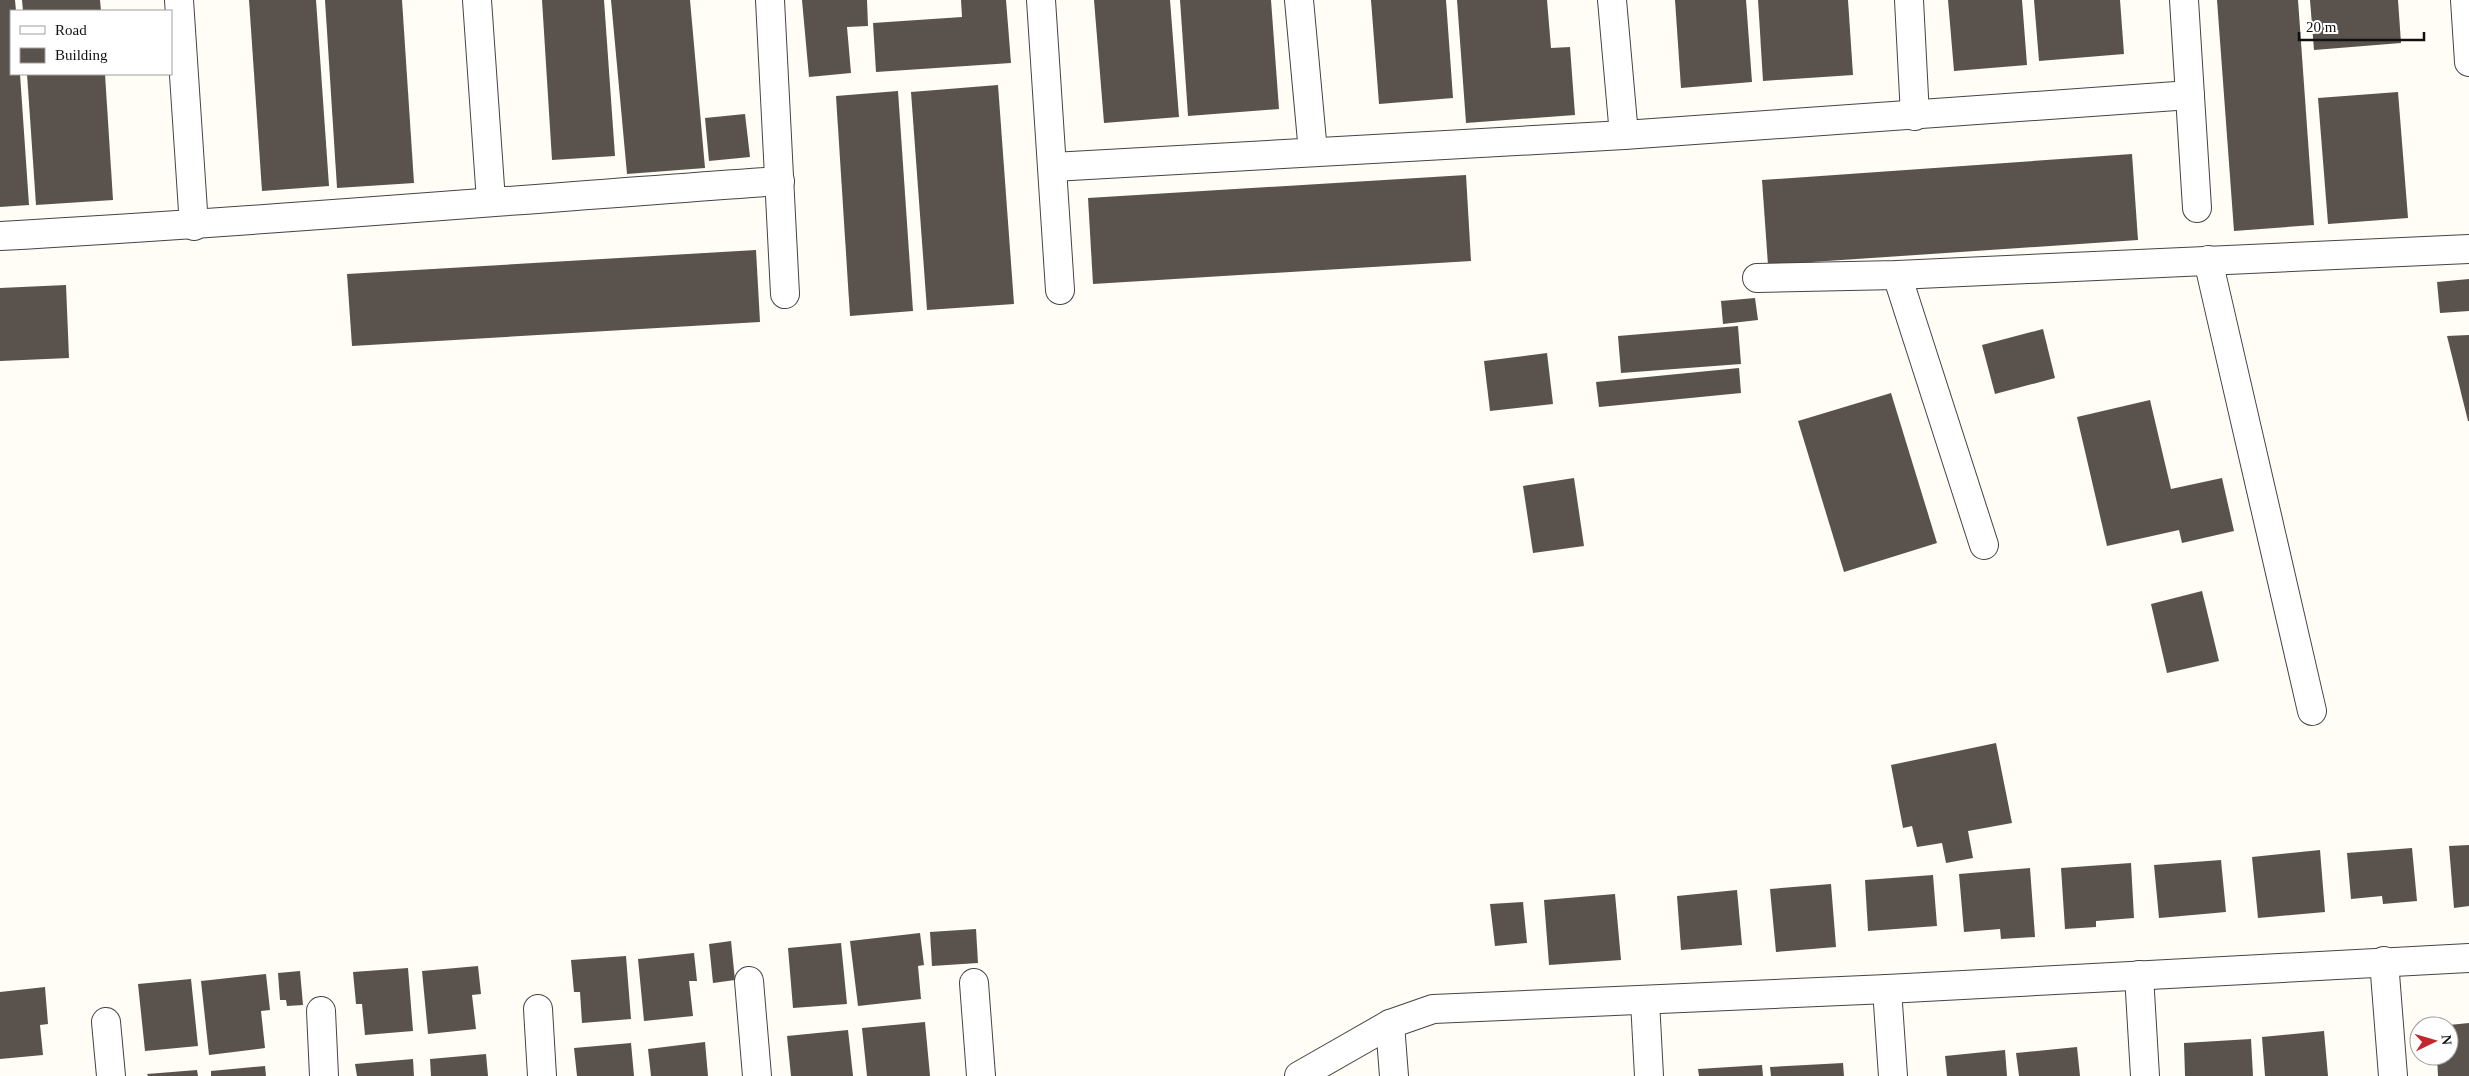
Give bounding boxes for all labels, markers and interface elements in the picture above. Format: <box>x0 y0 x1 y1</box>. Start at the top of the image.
legend <box>10 10 172 75</box>
scale bar <box>2299 10 2424 42</box>
text: 20 m <box>2306 19 2337 35</box>
text: Road <box>55 22 87 38</box>
text: Building <box>55 47 108 63</box>
north arrow <box>2409 1016 2459 1066</box>
text: N <box>2439 1034 2454 1046</box>

